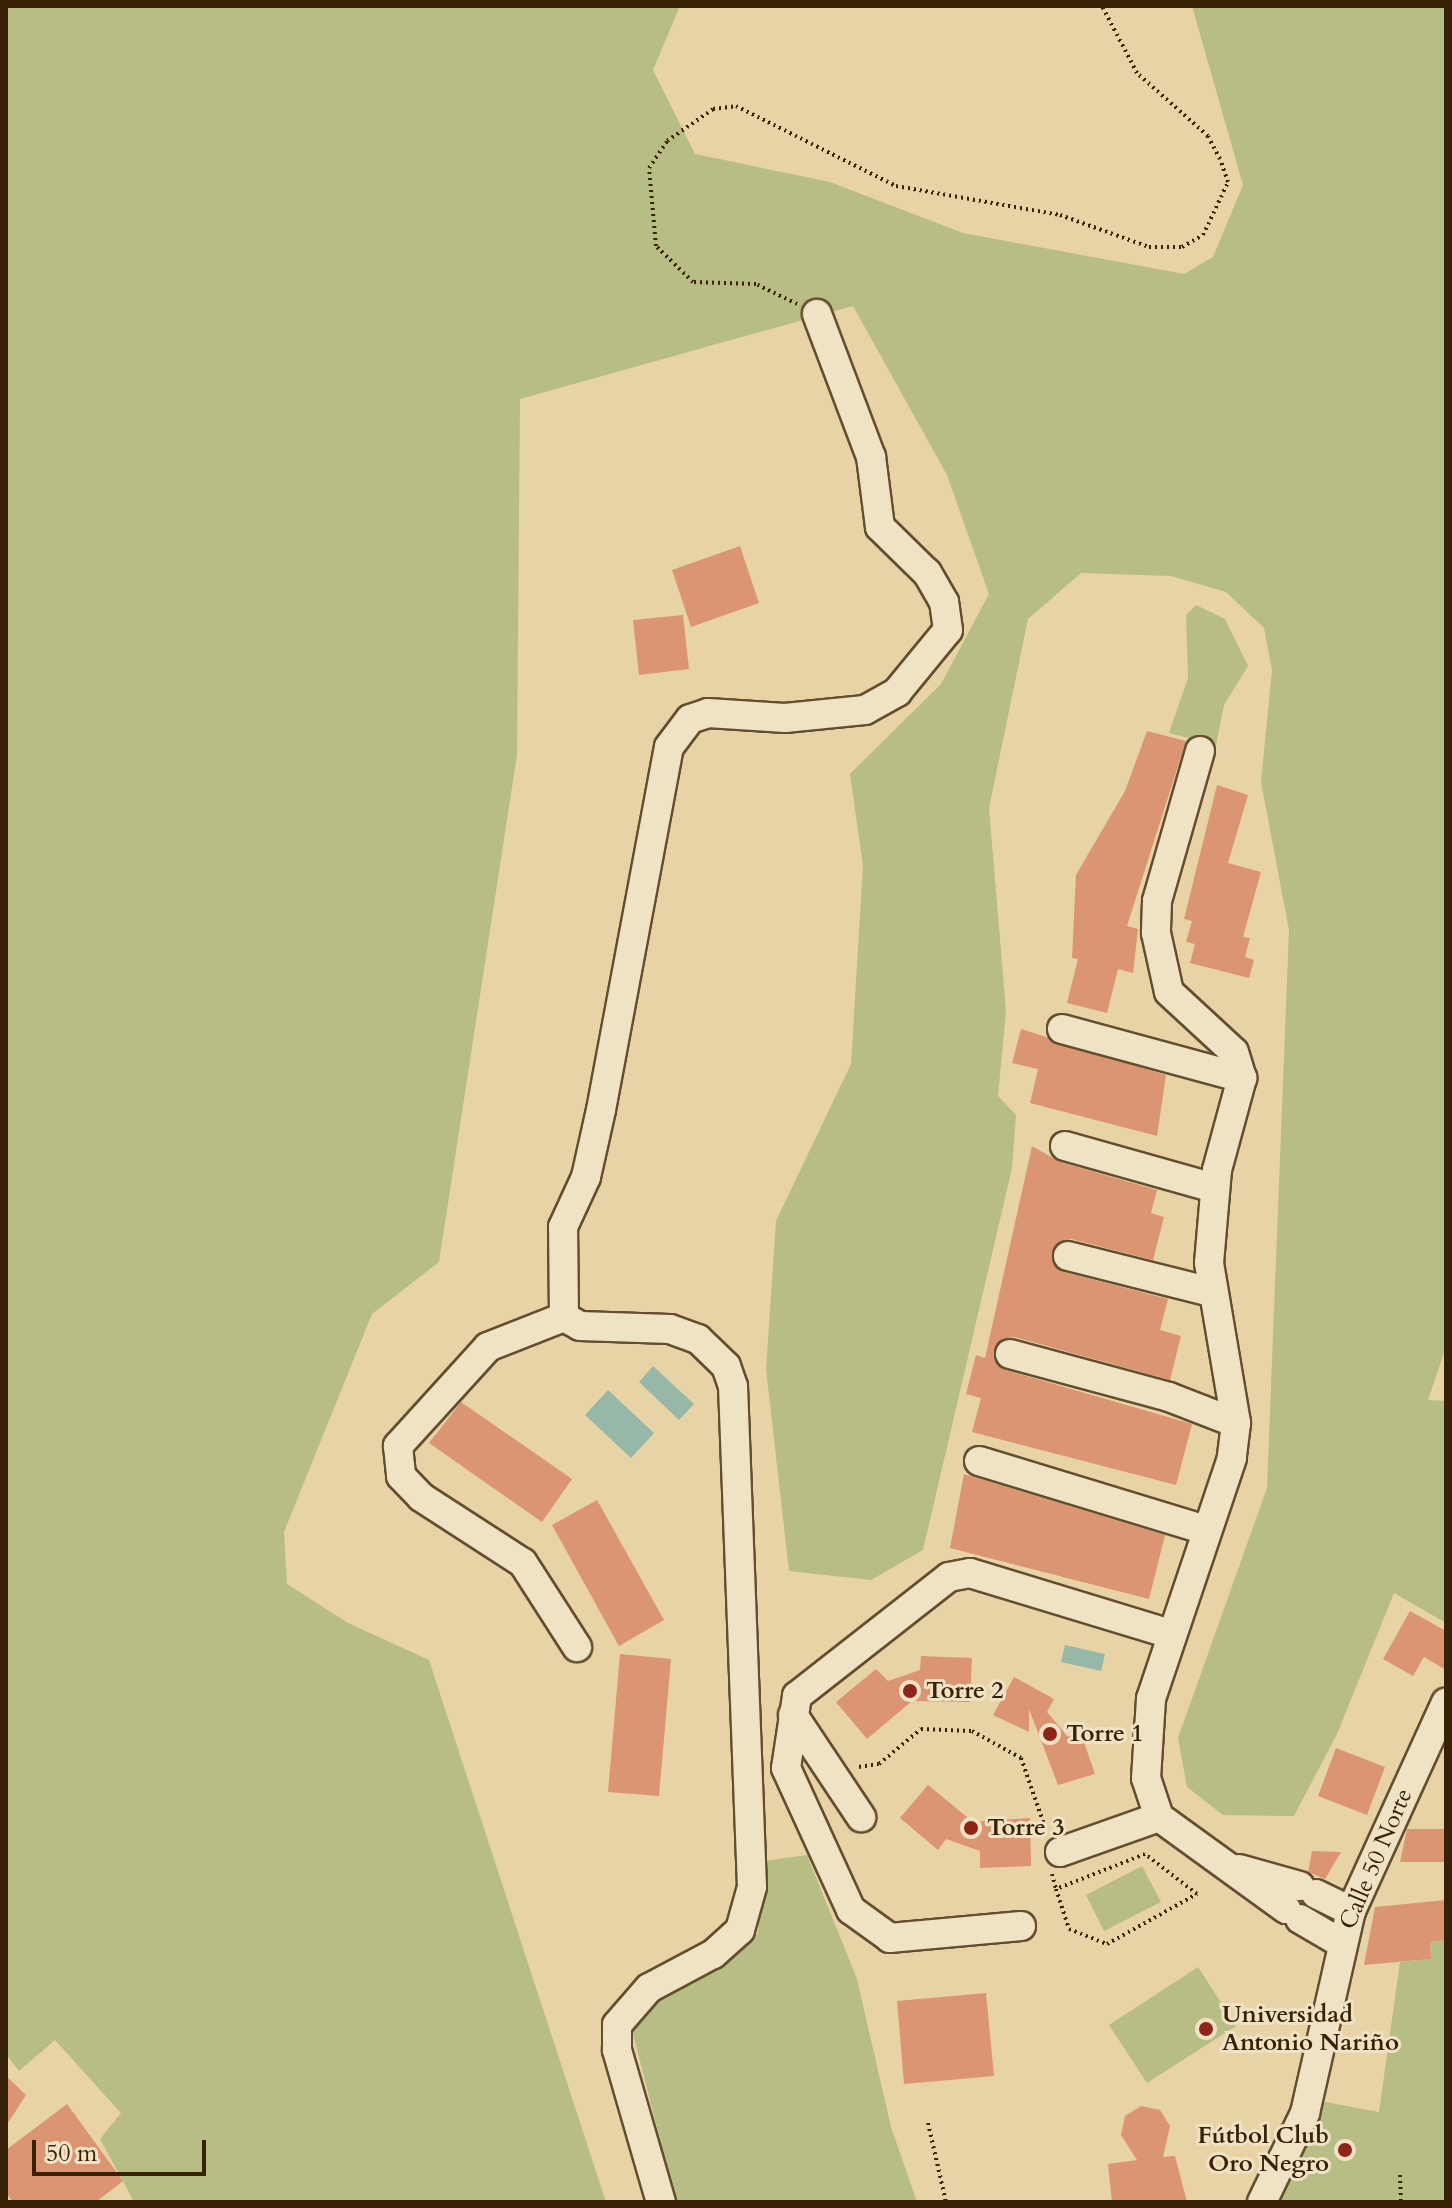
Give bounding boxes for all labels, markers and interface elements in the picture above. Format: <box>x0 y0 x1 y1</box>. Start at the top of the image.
place label: Torre 2 <box>926 1677 1004 1705</box>
marker: Torre 2 <box>901 1682 919 1700</box>
place label: Torre 1 <box>1066 1720 1144 1748</box>
marker: Torre 1 <box>1041 1725 1059 1743</box>
street label: Calle 50 Norte <box>1333 1784 1419 1934</box>
place label: Torre 3 <box>987 1814 1065 1842</box>
marker: Torre 3 <box>962 1819 980 1837</box>
place label: Universidad Antonio Nariño <box>1222 2001 1399 2057</box>
marker: Universidad Antonio Nariño <box>1197 2020 1215 2038</box>
place label: Fútbol Club Oro Negro <box>1198 2122 1329 2178</box>
scale bar <box>36 2124 210 2174</box>
text: 50 m <box>46 2137 97 2170</box>
marker: Fútbol Club Oro Negro <box>1336 2141 1354 2159</box>

